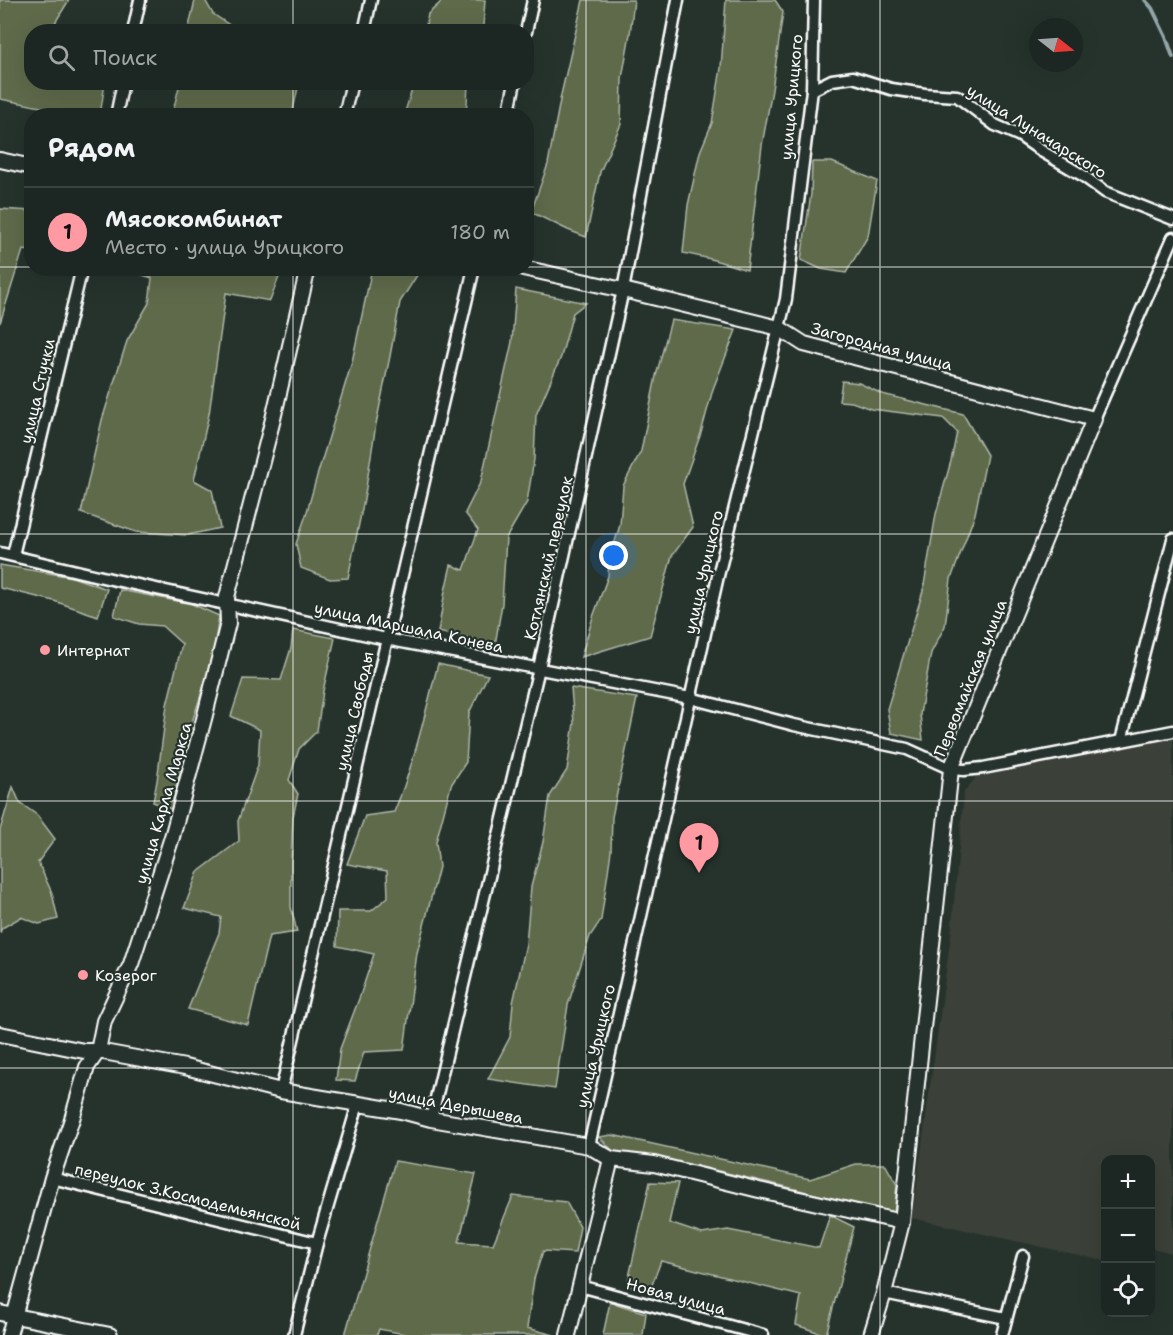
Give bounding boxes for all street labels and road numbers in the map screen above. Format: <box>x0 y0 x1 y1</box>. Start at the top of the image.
street label: улица Урицкого <box>776 33 807 161</box>
street label: улица Луначарского <box>963 80 1111 183</box>
street label: Загородная улица <box>809 318 955 375</box>
street label: улица Стучки <box>15 336 60 446</box>
street label: Котлянский переулок <box>519 474 578 642</box>
street label: улица Урицкого <box>679 508 728 636</box>
street label: Первомайская улица <box>929 596 1012 760</box>
street label: улица Маршала Конева <box>312 597 505 658</box>
street label: улица Свободы <box>331 649 378 773</box>
street label: улица Карла Маркса <box>130 720 197 886</box>
street label: улица Урицкого <box>571 982 620 1110</box>
street label: улица Дерышева <box>387 1082 525 1129</box>
street label: переулок З.Космодемьянской <box>73 1158 303 1235</box>
street label: Новая улица <box>624 1273 728 1320</box>

